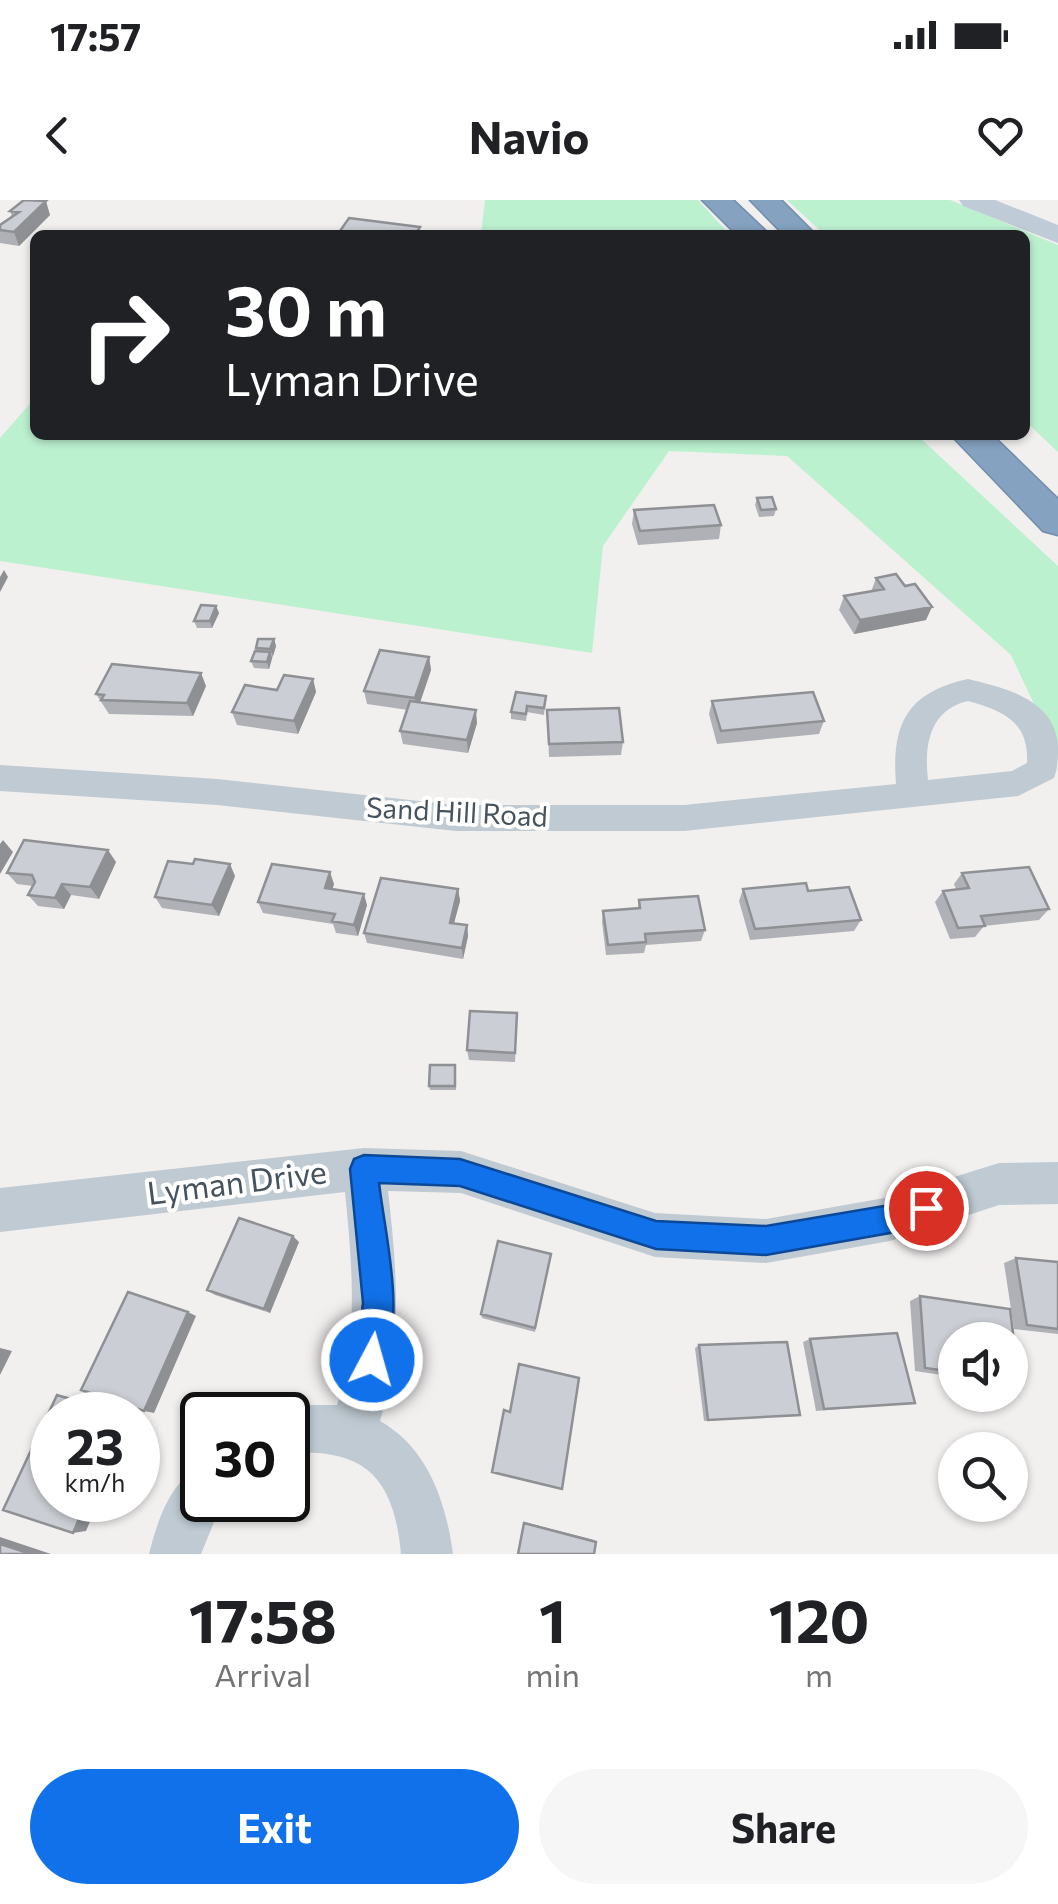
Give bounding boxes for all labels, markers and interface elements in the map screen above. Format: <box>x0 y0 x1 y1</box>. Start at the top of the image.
text: 17:57 <box>50 12 141 59</box>
icon: back <box>30 108 85 163</box>
text: Navio <box>469 108 589 163</box>
icon: heart <box>973 108 1028 163</box>
text: 30 m <box>225 265 387 350</box>
icon: right <box>60 270 190 400</box>
text: Lyman Drive <box>225 350 479 405</box>
street label: Sand Hill Road <box>365 789 549 833</box>
street label: Lyman Drive <box>145 1150 329 1212</box>
pin <box>884 1166 969 1251</box>
icon: arrive <box>899 1181 954 1236</box>
position arrow <box>320 1308 424 1412</box>
map controls <box>938 1322 1028 1522</box>
button: sound <box>938 1322 1028 1412</box>
speed limit sign: 30 <box>180 1392 310 1522</box>
text: 23 <box>66 1414 124 1475</box>
button: search <box>938 1432 1028 1522</box>
text: km/h <box>65 1467 125 1497</box>
text: 17:58 <box>189 1582 337 1655</box>
text: 1 <box>539 1582 566 1655</box>
text: 120 <box>769 1582 869 1655</box>
text: Arrival <box>214 1654 311 1694</box>
text: min <box>525 1654 580 1694</box>
text: m <box>805 1654 833 1694</box>
button: Exit <box>30 1769 519 1884</box>
button: Share <box>539 1769 1028 1884</box>

